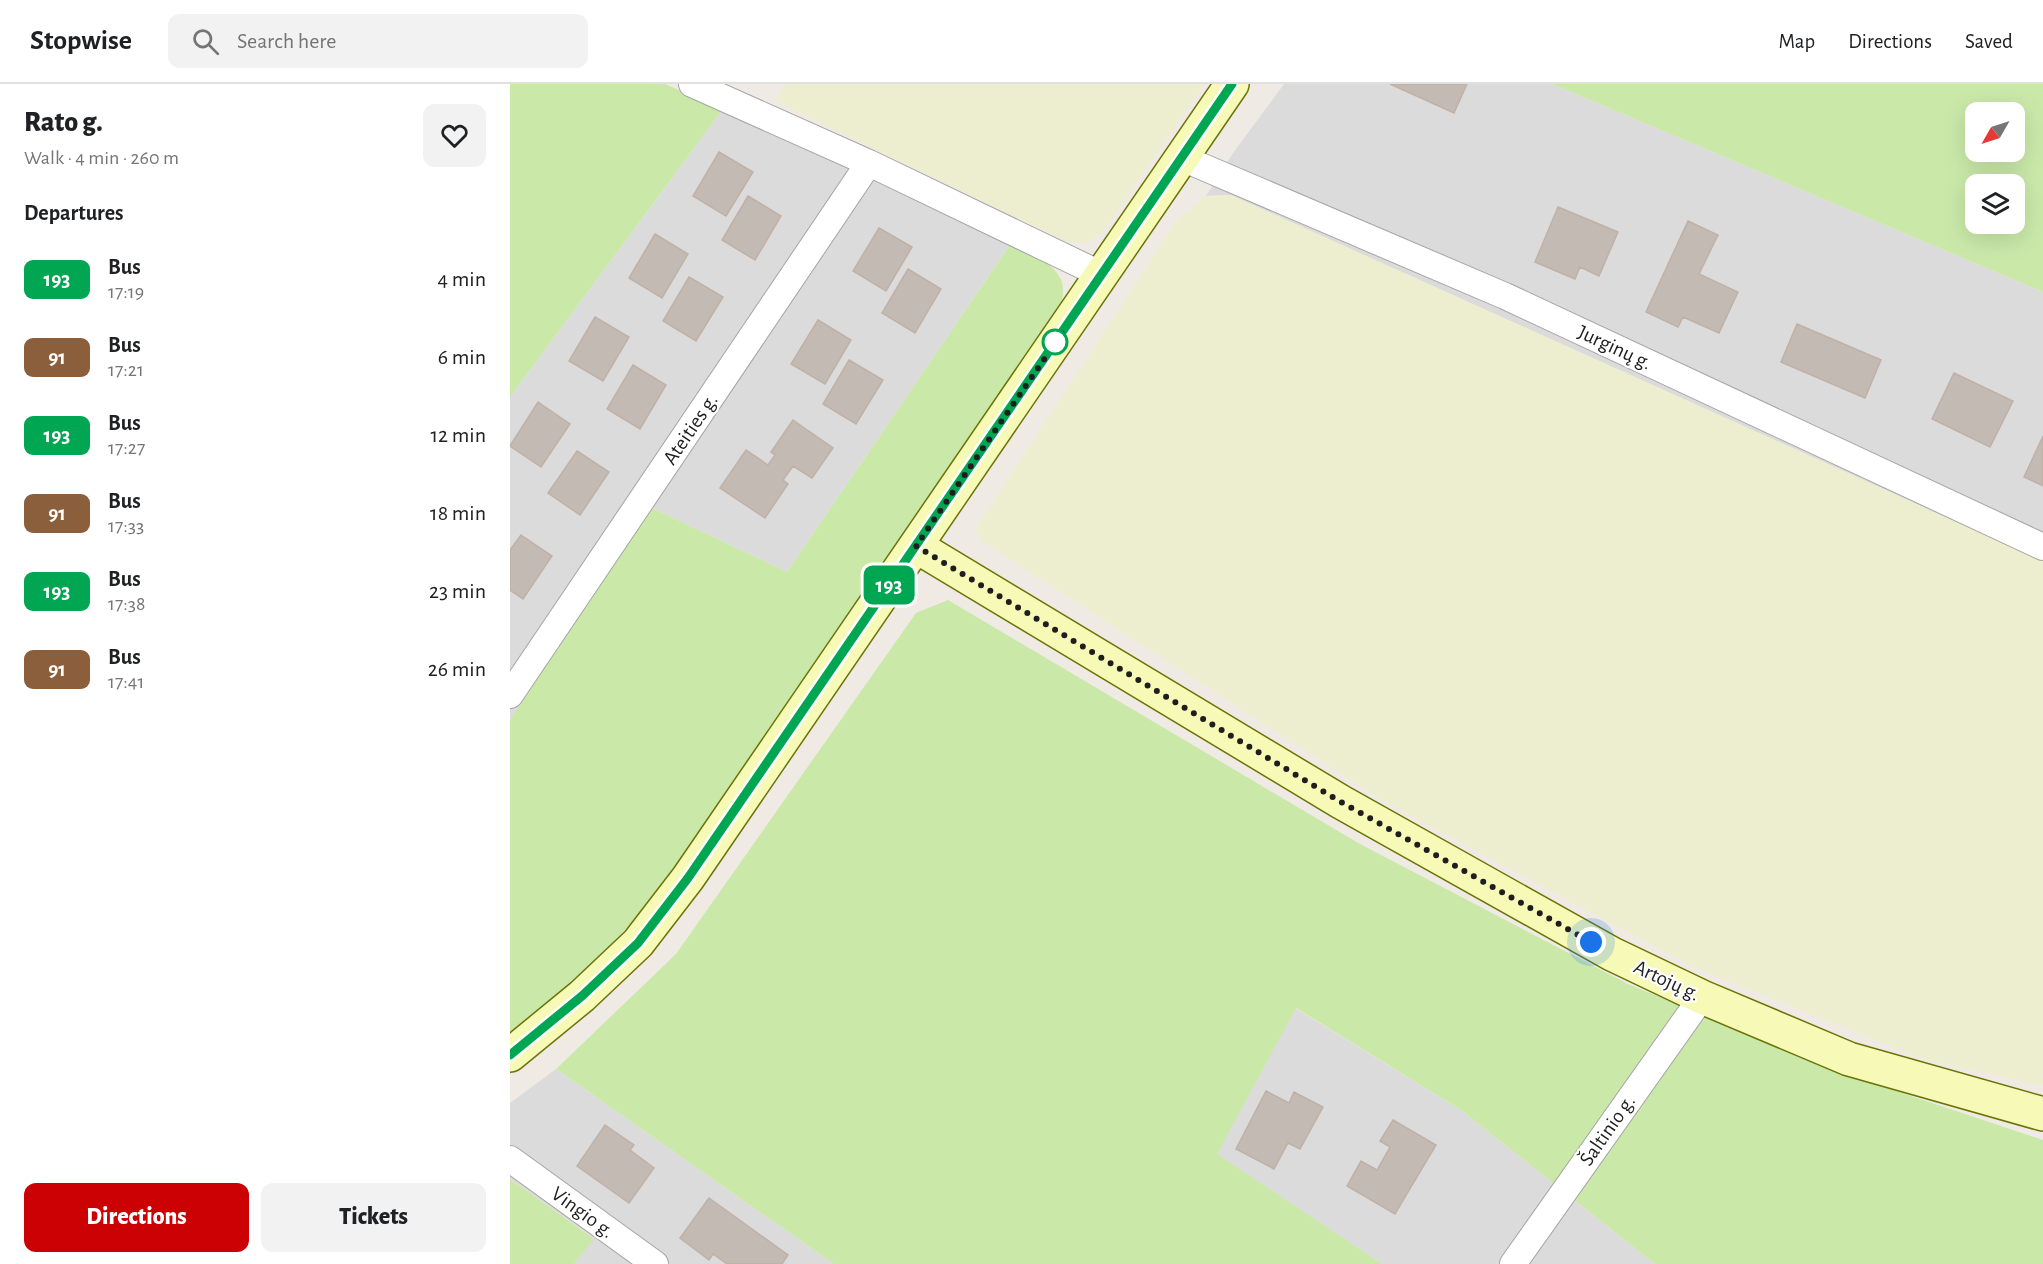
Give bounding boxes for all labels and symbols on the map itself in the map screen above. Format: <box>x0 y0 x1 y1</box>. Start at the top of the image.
north arrow <box>1965 102 2025 162</box>
street label: Jurginų g. <box>1575 321 1655 374</box>
unlabelled marker <box>1042 329 1068 355</box>
street label: Ateities g. <box>659 390 722 469</box>
line badge: 193 <box>854 566 923 604</box>
your location <box>1576 927 1606 957</box>
street label: Artojų g. <box>1631 956 1703 1005</box>
street label: Šaltinio g. <box>1574 1090 1639 1169</box>
street label: Vingio g. <box>547 1183 618 1242</box>

